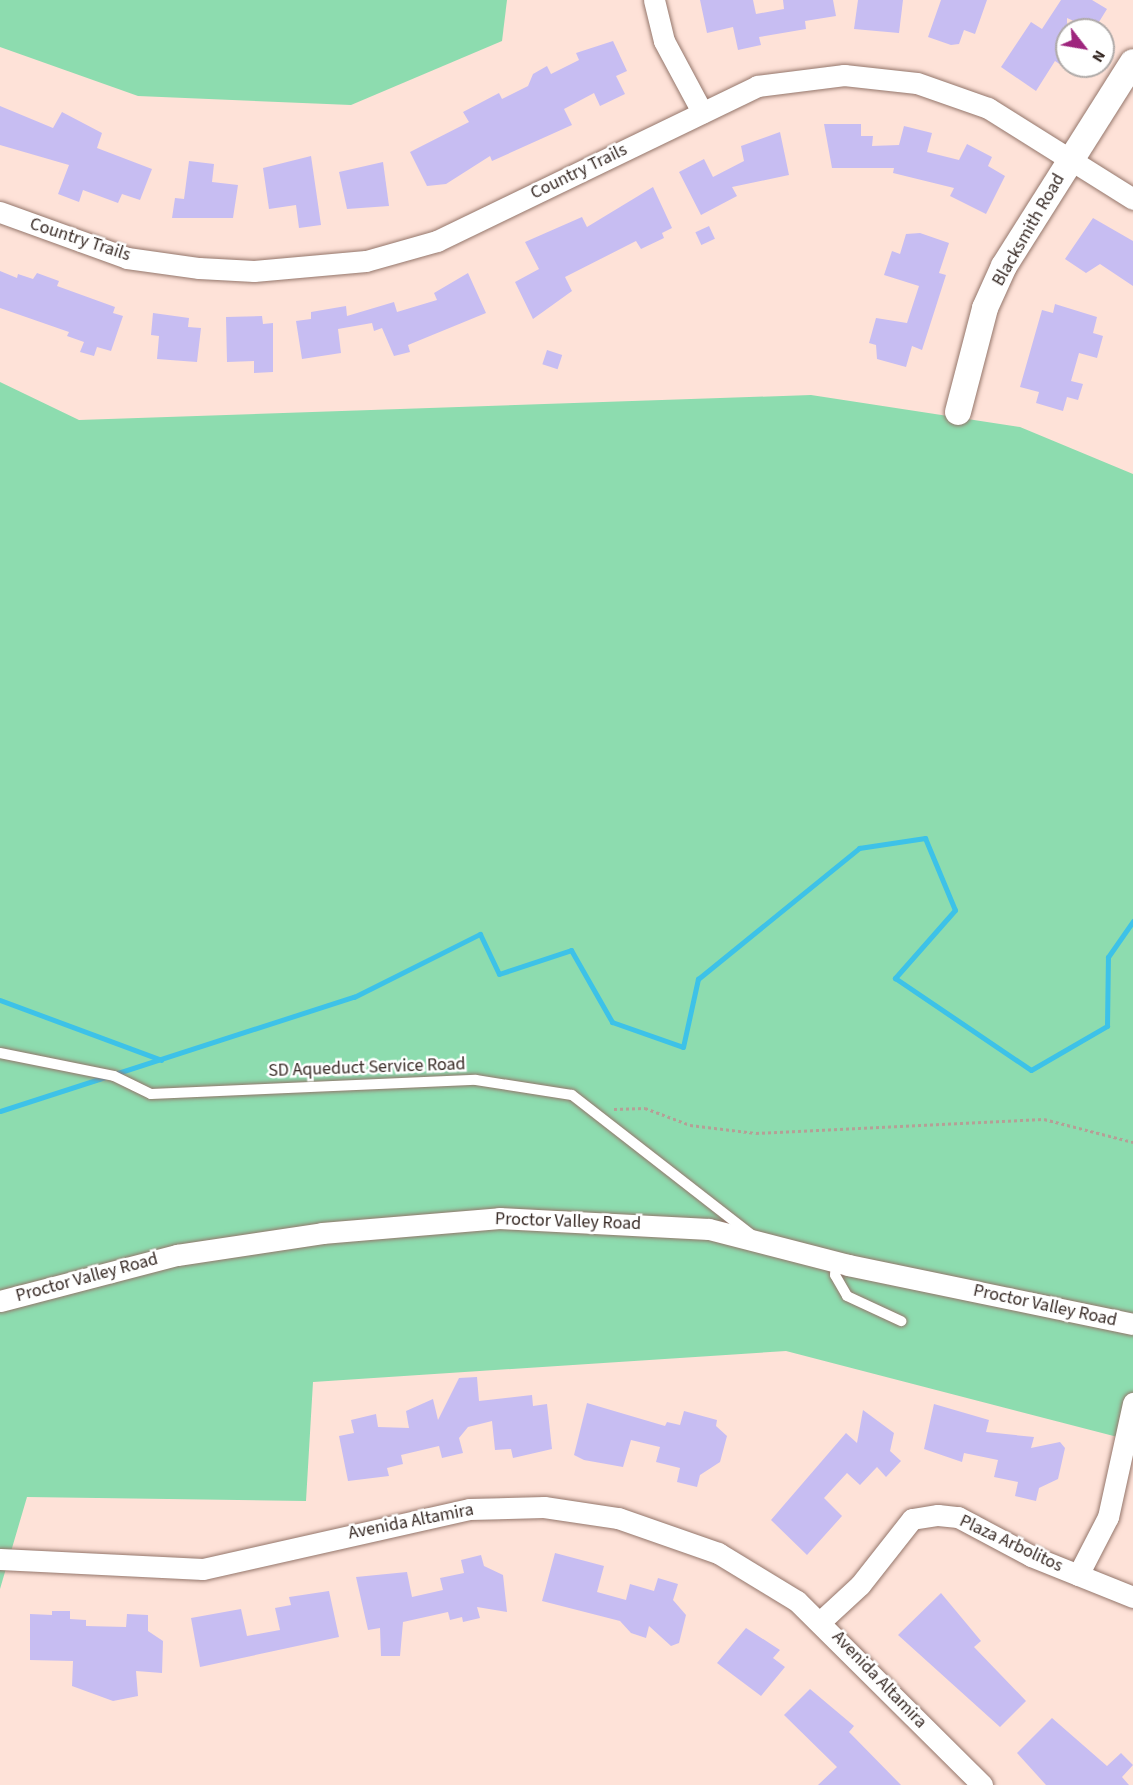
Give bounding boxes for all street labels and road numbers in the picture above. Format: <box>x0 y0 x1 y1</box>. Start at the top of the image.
street label: Country Trails <box>527 139 631 205</box>
street label: Blacksmith Road <box>988 170 1070 290</box>
street label: Country Trails <box>27 214 133 266</box>
street label: SD Aqueduct Service Road <box>268 1054 466 1082</box>
street label: Proctor Valley Road <box>495 1209 641 1235</box>
street label: Proctor Valley Road <box>14 1249 160 1307</box>
street label: Proctor Valley Road <box>971 1280 1119 1332</box>
street label: Avenida Altamira <box>346 1499 476 1545</box>
street label: Plaza Arbolitos <box>956 1511 1066 1577</box>
street label: Avenida Altamira <box>827 1627 931 1733</box>

